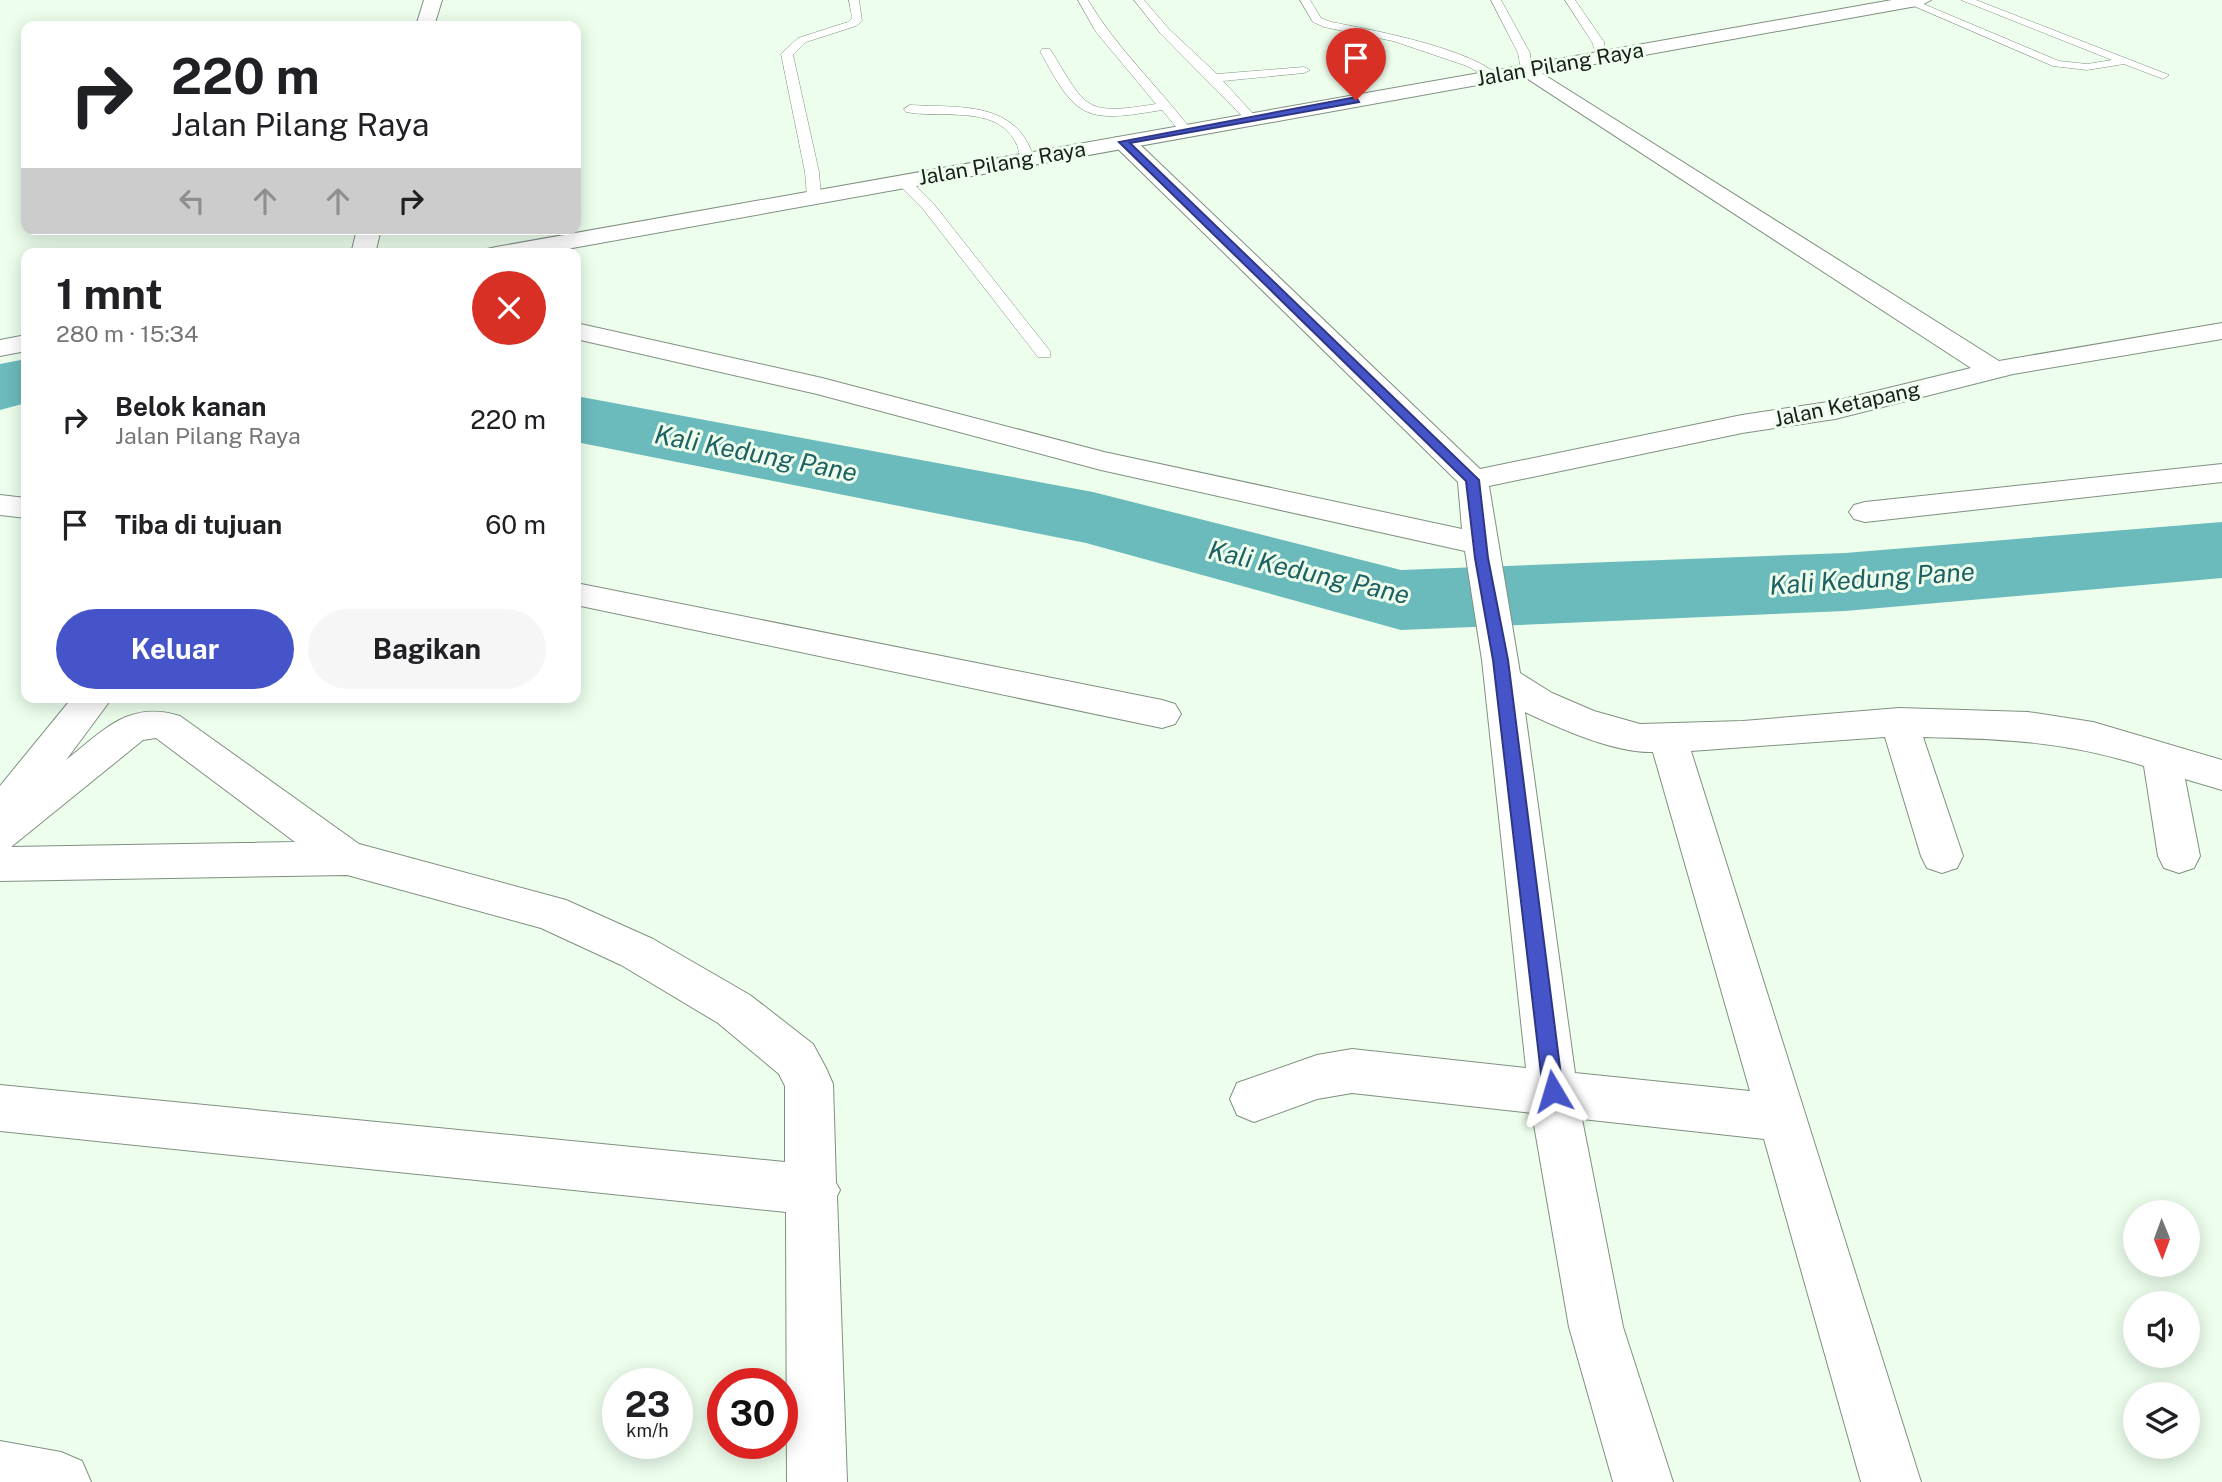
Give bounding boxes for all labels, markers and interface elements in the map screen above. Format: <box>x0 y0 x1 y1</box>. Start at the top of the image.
pin <box>1326 28 1386 100</box>
street label: Jalan Pilang Raya <box>1474 37 1646 91</box>
icon: arrive <box>1337 39 1375 77</box>
text: 220 m <box>171 47 320 105</box>
icon: right <box>56 49 147 140</box>
text: Jalan Pilang Raya <box>171 106 429 143</box>
street label: Jalan Pilang Raya <box>916 136 1088 190</box>
icon: left <box>173 182 211 220</box>
icon: ahead <box>246 182 284 220</box>
icon: ahead <box>319 182 357 220</box>
icon: right <box>392 182 430 220</box>
text: 1 mnt <box>56 269 163 318</box>
button: close <box>472 271 546 345</box>
text: 280 m · 15:34 <box>56 320 199 347</box>
street label: Jalan Ketapang <box>1772 376 1922 432</box>
text: Belok kanan <box>115 391 266 422</box>
icon: right <box>56 401 94 439</box>
text: 220 m <box>470 404 546 435</box>
water label: Kali Kedung Pane <box>652 418 860 488</box>
text: Jalan Pilang Raya <box>115 422 301 449</box>
icon: arrive <box>56 506 94 544</box>
text: Tiba di tujuan <box>115 509 282 540</box>
text: 60 m <box>485 509 546 540</box>
water label: Kali Kedung Pane <box>1205 534 1413 610</box>
water label: Kali Kedung Pane <box>1768 555 1976 601</box>
button: Keluar <box>56 609 294 689</box>
button: Bagikan <box>308 609 546 689</box>
position arrow <box>1516 1054 1590 1128</box>
north arrow <box>2123 1200 2200 1278</box>
map controls <box>2123 1200 2200 1459</box>
button: sound <box>2123 1291 2200 1368</box>
speed limit sign: 30 <box>707 1368 798 1459</box>
button: layers <box>2123 1382 2200 1459</box>
text: 23 <box>625 1384 670 1425</box>
text: km/h <box>626 1420 669 1441</box>

